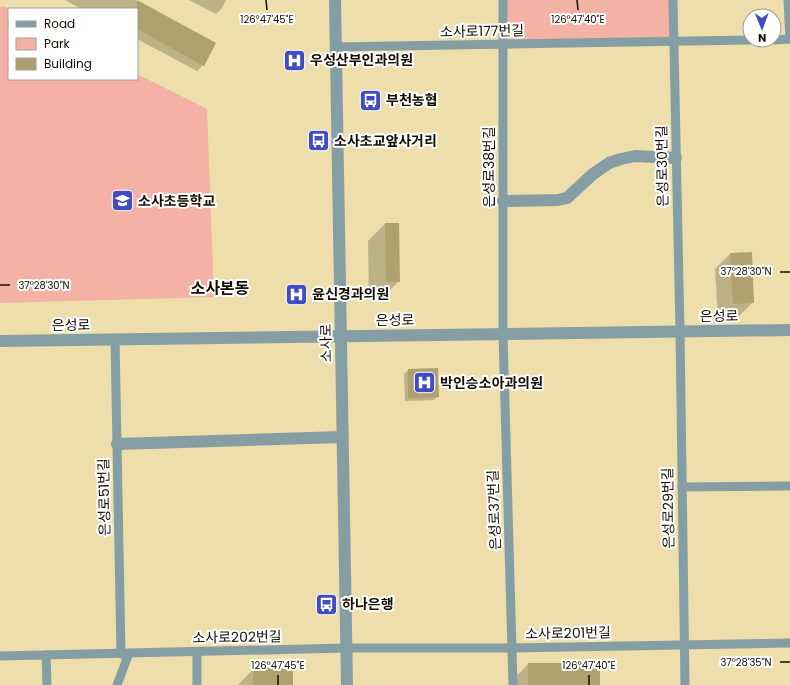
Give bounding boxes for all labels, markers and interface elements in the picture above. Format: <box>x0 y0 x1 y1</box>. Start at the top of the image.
legend <box>8 8 138 80</box>
north arrow <box>742 8 782 48</box>
text: 126°47'45"E <box>240 12 294 27</box>
text: 126°47'40"E <box>551 12 605 27</box>
text: Road <box>44 15 75 32</box>
street label: 소사로177번길 <box>440 20 524 42</box>
text: N <box>758 30 766 46</box>
text: Park <box>44 35 71 52</box>
hospital icon: 우성산부인과의원 <box>281 47 307 73</box>
place label: 우성산부인과의원 <box>310 50 413 70</box>
text: Building <box>44 55 92 72</box>
bus stop icon: 부천농협 <box>357 87 383 113</box>
place label: 부천농협 <box>386 90 438 110</box>
street label: 은성로30번길 <box>651 125 673 207</box>
street label: 은성로38번길 <box>479 126 499 208</box>
bus stop icon: 소사초교앞사거리 <box>306 128 332 154</box>
place label: 소사초교앞사거리 <box>334 131 437 151</box>
school or university icon: 소사초등학교 <box>110 188 136 214</box>
place label: 소사초등학교 <box>138 191 215 211</box>
text: 37°28'30"N <box>720 264 772 279</box>
district label: 소사본동 <box>191 277 249 300</box>
text: 37°28'30"N <box>18 278 70 293</box>
hospital icon: 윤신경과의원 <box>283 281 309 307</box>
place label: 윤신경과의원 <box>312 284 389 304</box>
street label: 은성로 <box>700 306 739 326</box>
street label: 은성로 <box>376 310 415 330</box>
street label: 은성로 <box>52 315 91 335</box>
street label: 소사로 <box>316 323 336 362</box>
hospital icon: 박인승소아과의원 <box>412 370 438 396</box>
place label: 박인승소아과의원 <box>440 373 543 393</box>
street label: 은성로51번길 <box>93 458 115 536</box>
street label: 은성로29번길 <box>657 467 679 549</box>
street label: 은성로37번길 <box>483 470 505 550</box>
bus stop icon: 하나은행 <box>313 591 339 617</box>
place label: 하나은행 <box>342 594 394 614</box>
street label: 소사로201번길 <box>525 622 611 644</box>
street label: 소사로202번길 <box>192 626 282 648</box>
text: 37°28'35"N <box>720 655 772 670</box>
text: 126°47'45"E <box>251 658 305 673</box>
text: 126°47'40"E <box>562 658 616 673</box>

